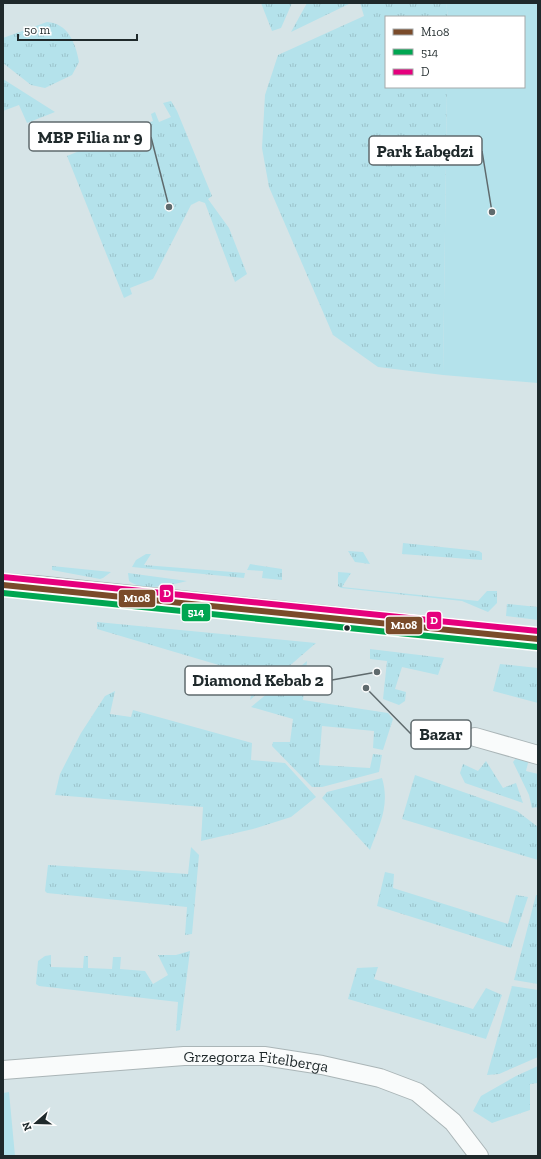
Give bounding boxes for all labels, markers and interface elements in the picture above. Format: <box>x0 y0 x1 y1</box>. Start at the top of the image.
scale bar <box>18 16 137 42</box>
legend <box>385 16 525 88</box>
text: 50 m <box>24 23 51 37</box>
text: M108 <box>421 25 450 39</box>
text: 514 <box>421 45 439 59</box>
text: D <box>421 65 429 79</box>
callout: MBP Filia nr 9 <box>29 122 151 151</box>
text: MBP Filia nr 9 <box>37 127 143 147</box>
callout: Park Łabędzi <box>369 136 482 165</box>
text: Park Łabędzi <box>376 141 474 161</box>
line badge: D <box>159 584 174 603</box>
text: D <box>163 587 171 600</box>
line badge: M108 <box>118 589 156 608</box>
text: M108 <box>124 592 150 605</box>
line badge: 514 <box>181 603 211 622</box>
text: 514 <box>188 606 205 619</box>
line badge: D <box>426 611 442 630</box>
text: D <box>430 614 438 627</box>
line badge: M108 <box>385 616 423 635</box>
text: M108 <box>391 619 417 632</box>
unlabelled marker <box>342 623 352 633</box>
callout: Diamond Kebab 2 <box>185 666 332 695</box>
text: Diamond Kebab 2 <box>192 670 324 690</box>
callout: Bazar <box>411 720 471 749</box>
text: Bazar <box>419 724 463 744</box>
street label: Grzegorza Fitelberga <box>184 1047 331 1076</box>
north arrow <box>16 1103 56 1143</box>
text: N <box>19 1120 35 1132</box>

